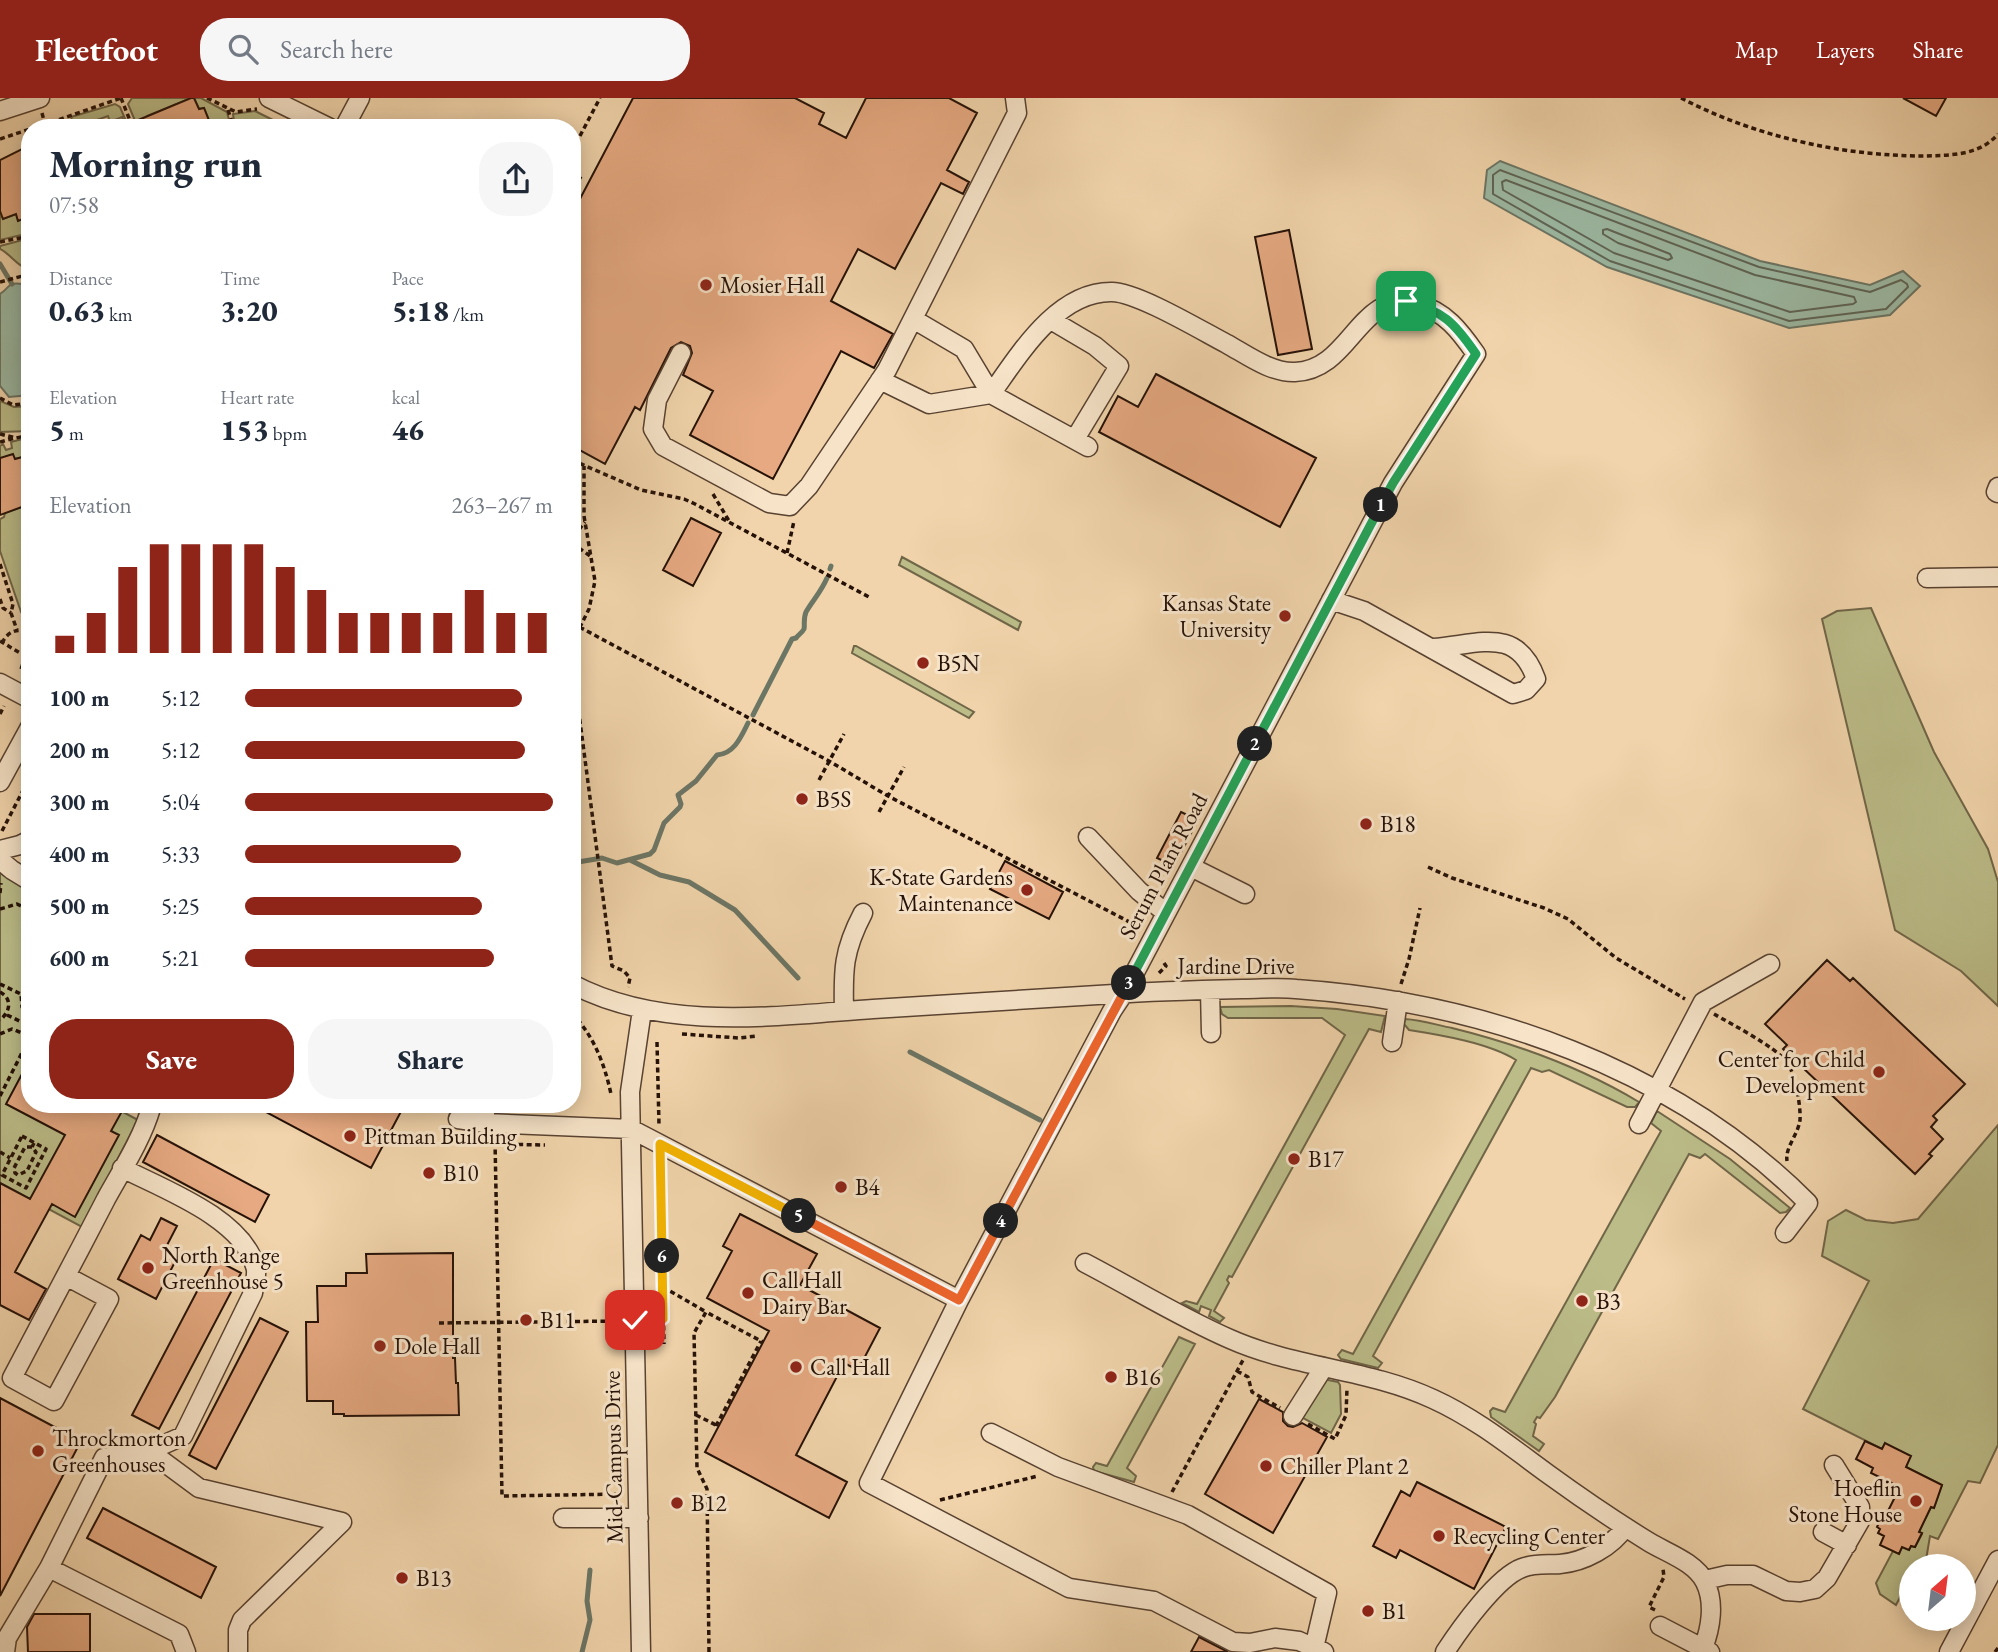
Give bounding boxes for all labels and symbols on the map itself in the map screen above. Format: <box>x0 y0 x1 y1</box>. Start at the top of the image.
place label: Mosier Hall <box>720 270 825 300</box>
pin <box>1376 271 1436 331</box>
marker: Mosier Hall <box>698 277 714 293</box>
pin: 1 <box>1364 488 1398 522</box>
place label: Kansas State University <box>1162 588 1272 644</box>
marker: Kansas State University <box>1277 608 1293 624</box>
place label: B5N <box>937 648 980 678</box>
marker: B5N <box>915 655 931 671</box>
pin: 2 <box>1238 726 1272 762</box>
place label: B5S <box>816 784 851 814</box>
street label: Serum Plant Road <box>1112 787 1214 944</box>
marker: B5S <box>794 791 810 807</box>
place label: B18 <box>1380 809 1416 839</box>
marker: B18 <box>1358 816 1374 832</box>
place label: K-State Gardens Maintenance <box>869 862 1013 918</box>
marker: K-State Gardens Maintenance <box>1019 882 1035 898</box>
street label: Jardine Drive <box>1176 951 1294 981</box>
pin: 3 <box>1112 966 1146 1001</box>
place label: Center for Child Development <box>1718 1044 1866 1100</box>
marker: Center for Child Development <box>1871 1064 1887 1080</box>
place label: Pittman Building <box>364 1121 518 1151</box>
marker: Pittman Building <box>342 1128 358 1144</box>
place label: B17 <box>1308 1144 1345 1174</box>
marker: B17 <box>1286 1151 1302 1167</box>
place label: B10 <box>443 1158 479 1188</box>
marker: B10 <box>421 1165 437 1181</box>
place label: B4 <box>855 1172 881 1202</box>
marker: B4 <box>833 1179 849 1195</box>
pin: 5 <box>782 1198 816 1234</box>
pin: 4 <box>984 1204 1018 1238</box>
pin: 6 <box>644 1238 680 1274</box>
place label: North Range Greenhouse 5 <box>162 1240 284 1296</box>
marker: North Range Greenhouse 5 <box>140 1260 156 1276</box>
place label: Call Hall Dairy Bar <box>762 1265 847 1321</box>
marker: Call Hall Dairy Bar <box>740 1285 756 1301</box>
place label: B3 <box>1596 1286 1621 1316</box>
pin <box>605 1290 665 1350</box>
marker: B3 <box>1574 1293 1590 1309</box>
place label: B11 <box>540 1305 576 1335</box>
marker: B11 <box>518 1312 534 1328</box>
place label: Dole Hall <box>394 1331 481 1361</box>
marker: Dole Hall <box>372 1338 388 1354</box>
place label: Call Hall <box>810 1352 890 1382</box>
marker: Call Hall <box>788 1359 804 1375</box>
place label: B16 <box>1125 1362 1161 1392</box>
marker: B16 <box>1103 1369 1119 1385</box>
street label: Mid-Campus Drive <box>596 1370 630 1544</box>
place label: Throckmorton Greenhouses <box>52 1423 186 1479</box>
marker: Throckmorton Greenhouses <box>30 1443 46 1459</box>
place label: Chiller Plant 2 <box>1280 1451 1409 1481</box>
marker: Chiller Plant 2 <box>1258 1458 1274 1474</box>
place label: Hoeflin Stone House <box>1788 1473 1902 1529</box>
place label: B12 <box>691 1488 727 1518</box>
marker: Hoeflin Stone House <box>1908 1493 1924 1509</box>
marker: B12 <box>669 1495 685 1511</box>
place label: Recycling Center <box>1453 1521 1605 1551</box>
marker: Recycling Center <box>1431 1528 1447 1544</box>
north arrow <box>1899 1554 1976 1631</box>
place label: B13 <box>416 1563 452 1593</box>
marker: B13 <box>394 1570 410 1586</box>
place label: B1 <box>1382 1596 1407 1626</box>
marker: B1 <box>1360 1603 1376 1619</box>

